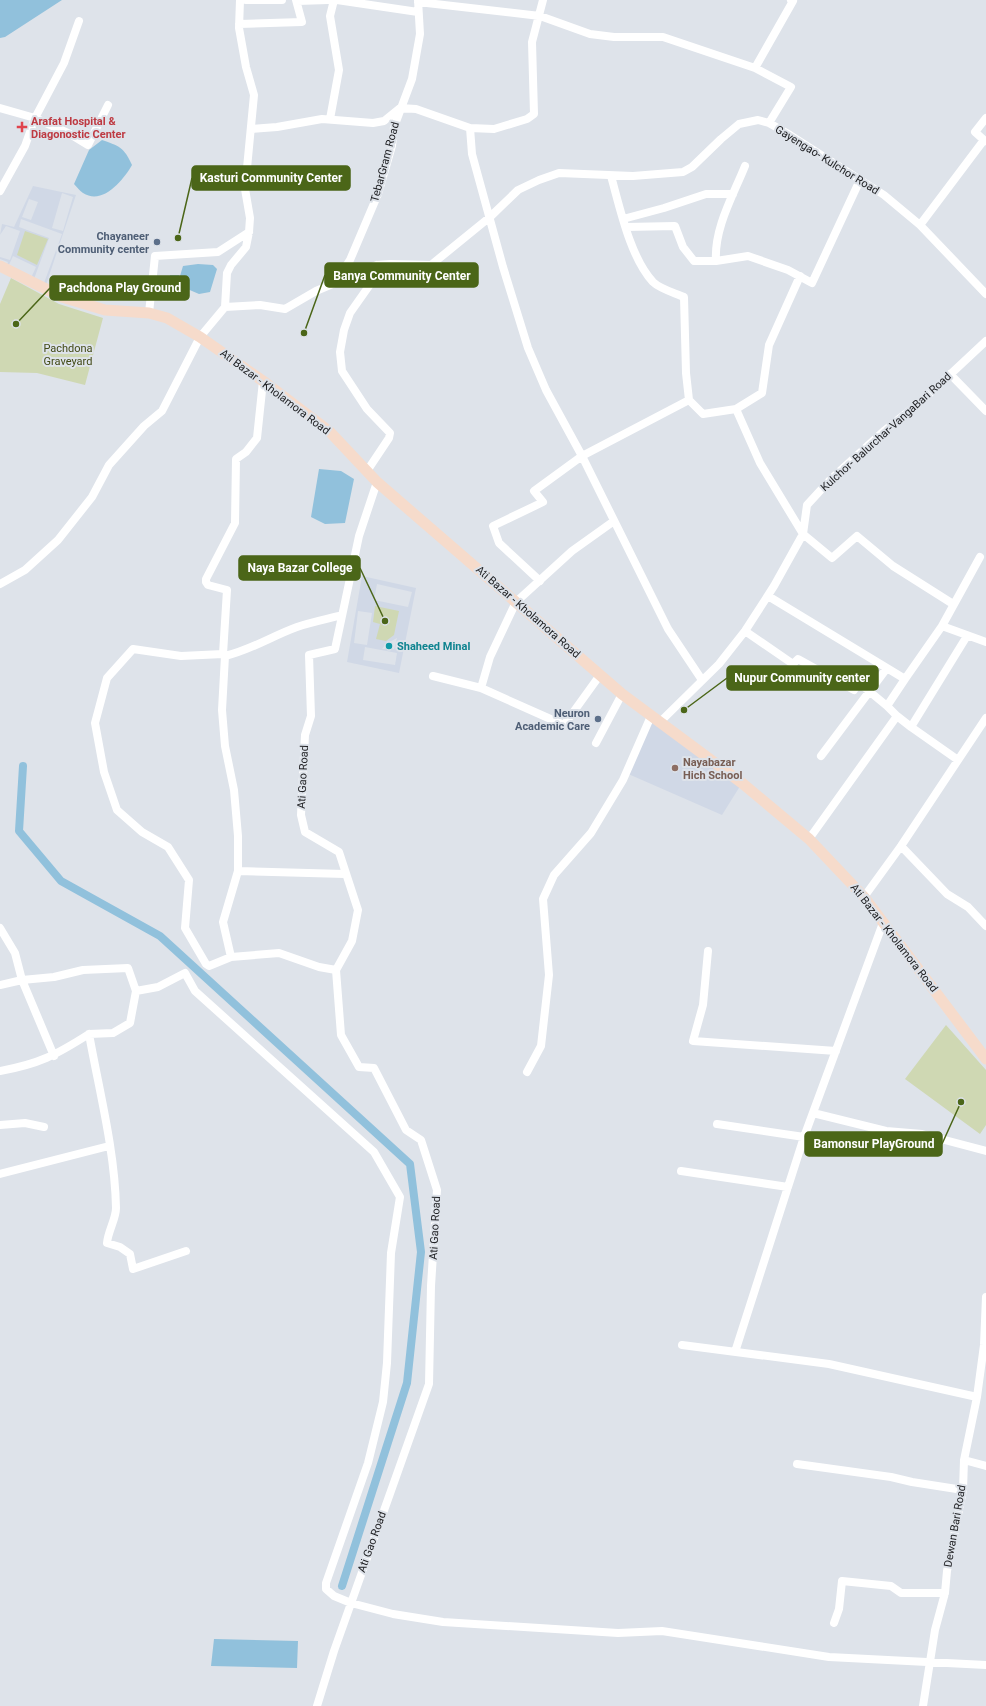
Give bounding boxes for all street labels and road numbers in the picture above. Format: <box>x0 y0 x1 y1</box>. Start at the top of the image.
street label: TebarGram Road <box>368 121 402 203</box>
street label: Gayengao- Kulchor Road <box>773 123 881 197</box>
street label: Ati Bazar - Kholamora Road <box>218 347 332 437</box>
street label: Kulchor- Balurchar-VangaBari Road <box>818 370 954 494</box>
street label: Ati Bazar - Kholamora Road <box>473 563 583 661</box>
street label: Ati Gao Road <box>295 745 311 809</box>
street label: Ati Bazar - Kholamora Road <box>848 881 940 995</box>
street label: Ati Gao Road <box>427 1196 443 1260</box>
street label: Dewan Bari Road <box>941 1484 969 1568</box>
street label: Ati Gao Road <box>355 1510 389 1574</box>

